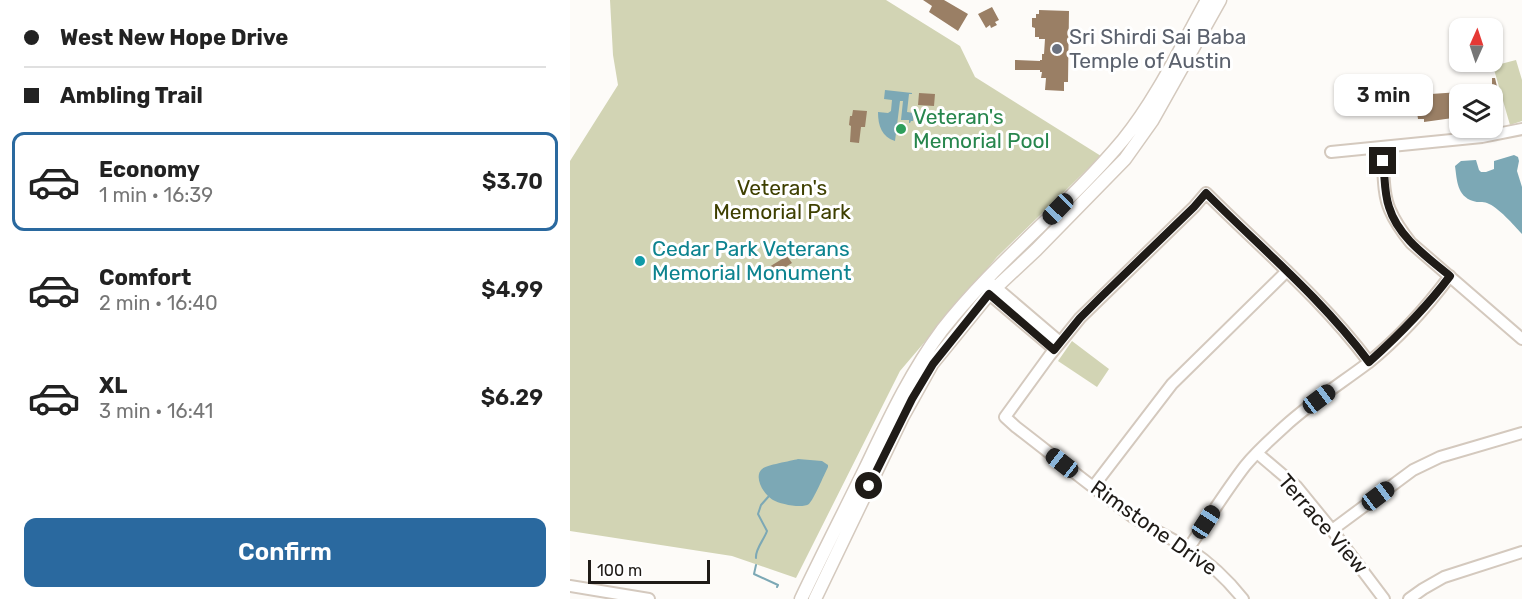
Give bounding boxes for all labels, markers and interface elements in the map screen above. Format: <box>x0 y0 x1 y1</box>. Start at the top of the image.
north arrow <box>1449 18 1503 72</box>
map controls <box>1449 18 1503 138</box>
text: West New Hope Drive <box>60 24 288 51</box>
place label: Sri Shirdi Sai Baba Temple of Austin <box>1069 24 1246 73</box>
marker: Sri Shirdi Sai Baba Temple of Austin <box>1050 42 1064 56</box>
callout: 3 min <box>1334 74 1432 116</box>
text: Ambling Trail <box>60 82 203 109</box>
text: 3 min <box>1357 83 1410 107</box>
button: layers <box>1449 84 1503 138</box>
place label: Veteran's Memorial Pool <box>913 104 1050 153</box>
marker: Veteran's Memorial Pool <box>894 122 908 136</box>
route end <box>1369 147 1396 174</box>
icon: car <box>27 155 81 209</box>
text: Economy <box>99 156 200 183</box>
text: $3.70 <box>482 168 543 195</box>
park label: Veteran's Memorial Park <box>713 175 851 224</box>
text: 1 min · 16:39 <box>99 183 213 207</box>
car <box>1039 190 1077 228</box>
place label: Cedar Park Veterans Memorial Monument <box>652 236 851 285</box>
marker: Cedar Park Veterans Memorial Monument <box>633 254 647 268</box>
icon: car <box>27 263 81 317</box>
text: Comfort <box>99 264 191 291</box>
text: $4.99 <box>481 276 543 303</box>
text: 2 min · 16:40 <box>99 291 218 315</box>
icon: car <box>27 371 81 425</box>
text: XL <box>99 372 127 399</box>
car <box>1299 381 1339 417</box>
text: $6.29 <box>481 384 543 411</box>
text: 3 min · 16:41 <box>99 399 213 423</box>
car <box>1042 445 1082 481</box>
street label: Terrace View <box>1273 469 1374 579</box>
route start <box>855 472 882 499</box>
street label: Rimstone Drive <box>1086 475 1222 580</box>
car <box>1358 478 1398 514</box>
car <box>1189 502 1223 542</box>
button: Confirm <box>24 518 546 587</box>
scale bar <box>588 557 710 584</box>
text: 100 m <box>597 561 642 580</box>

